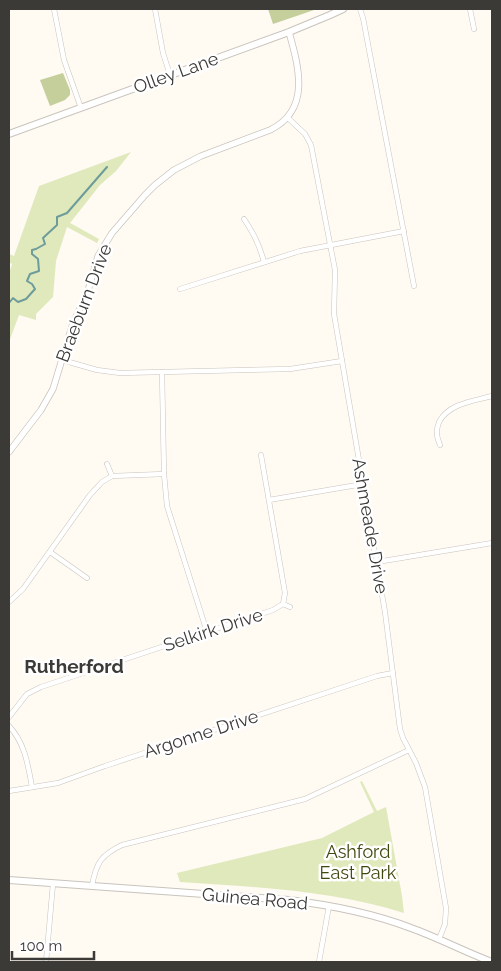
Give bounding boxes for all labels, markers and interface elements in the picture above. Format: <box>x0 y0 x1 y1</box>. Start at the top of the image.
street label: Olley Lane <box>130 47 222 98</box>
street label: Braeburn Drive <box>51 240 116 365</box>
street label: Ashmeade Drive <box>348 456 393 596</box>
street label: Selkirk Drive <box>161 603 266 655</box>
district label: Rutherford <box>24 655 124 677</box>
street label: Argonne Drive <box>141 705 261 762</box>
park label: Ashford East Park <box>320 841 397 883</box>
street label: Guinea Road <box>201 883 309 914</box>
scale bar <box>12 928 95 960</box>
text: 100 m <box>20 937 62 955</box>

